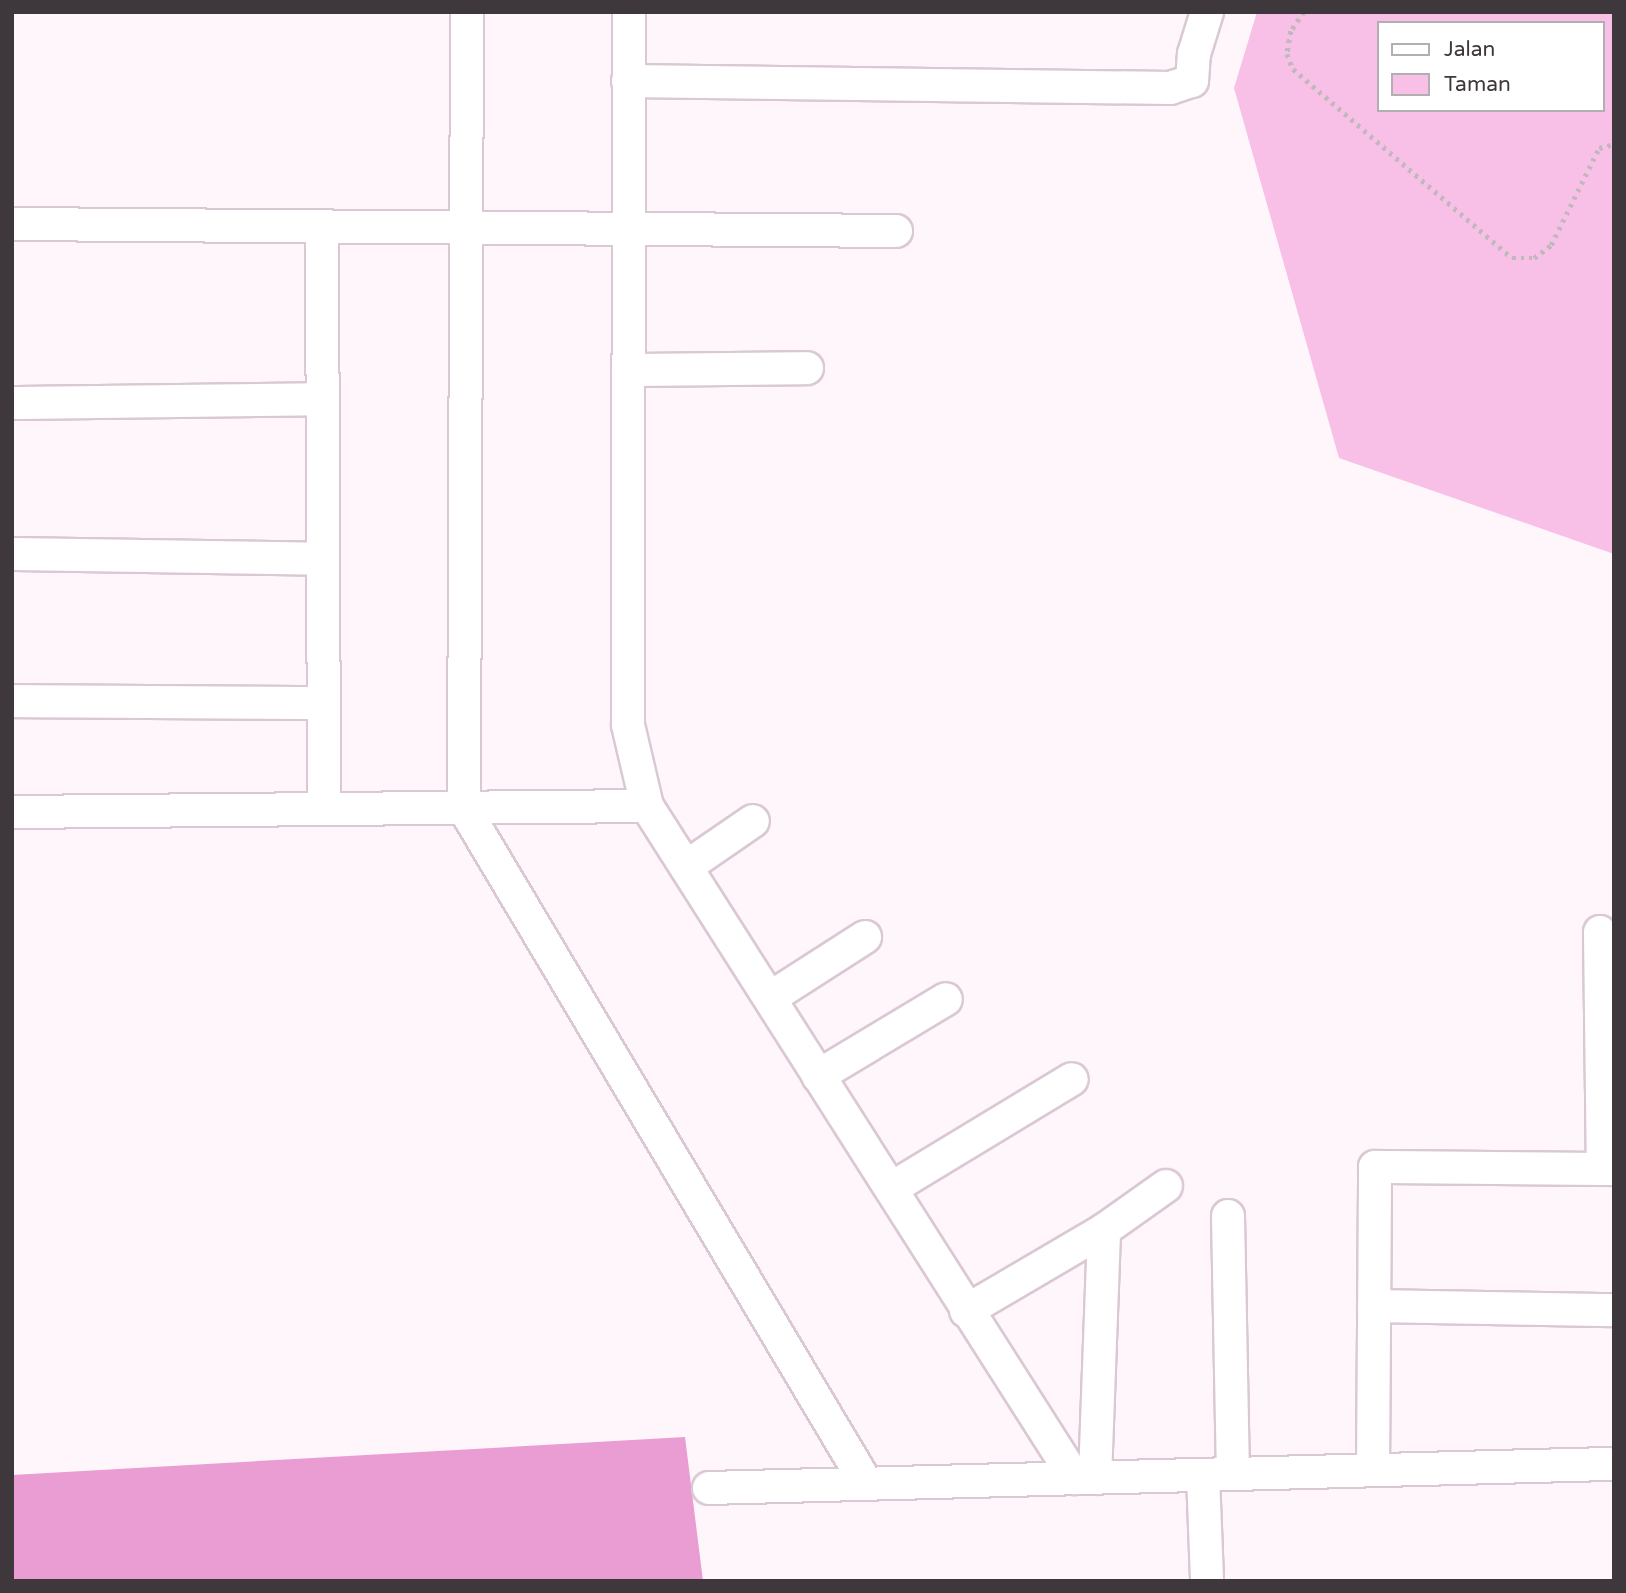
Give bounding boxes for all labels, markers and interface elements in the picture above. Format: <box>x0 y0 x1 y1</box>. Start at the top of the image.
legend <box>1378 21 1605 112</box>
text: Jalan <box>1444 37 1495 62</box>
text: Taman <box>1444 72 1511 97</box>

